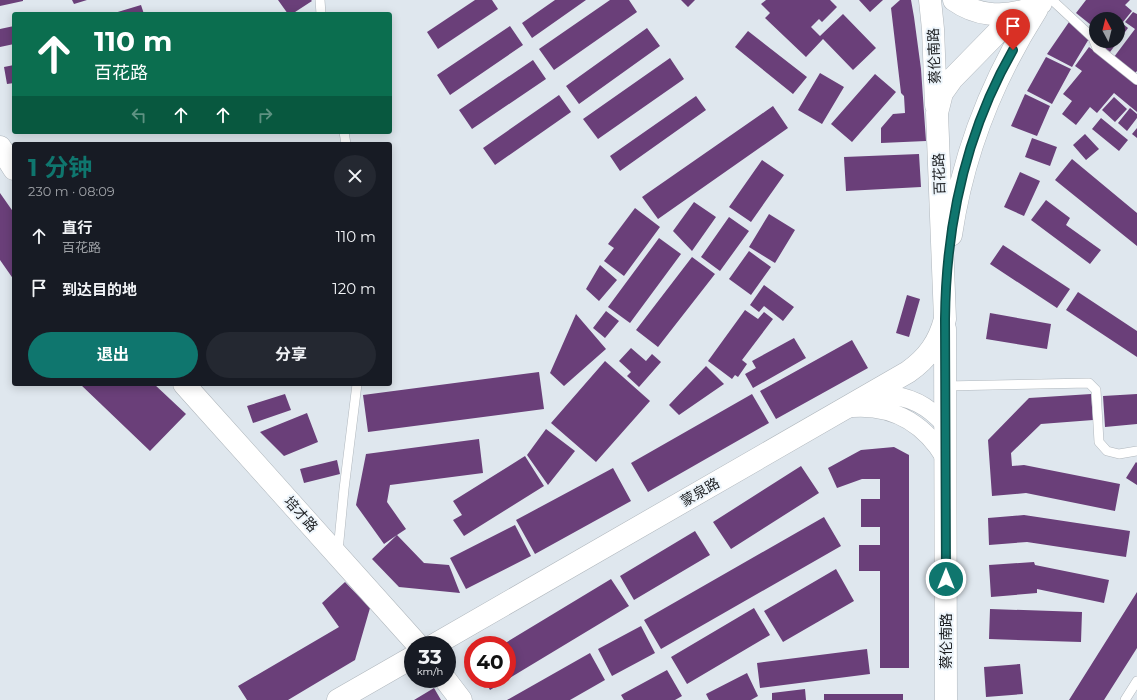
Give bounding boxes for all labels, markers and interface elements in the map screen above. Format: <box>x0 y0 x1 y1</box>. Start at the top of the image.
pin <box>996 9 1030 50</box>
north arrow <box>1089 12 1125 48</box>
map controls <box>1089 12 1125 48</box>
icon: arrive <box>1002 15 1024 37</box>
text: 110 m <box>94 24 172 58</box>
icon: ahead <box>28 28 80 80</box>
street label: 蔡伦南路 <box>924 28 944 84</box>
text: 百花路 <box>94 62 148 84</box>
icon: left <box>128 104 150 126</box>
icon: ahead <box>170 104 192 126</box>
icon: ahead <box>212 104 234 126</box>
icon: right <box>254 104 276 126</box>
text: 1 分钟 <box>28 153 92 182</box>
street label: 百花路 <box>929 153 949 195</box>
button: close <box>334 155 376 197</box>
text: 230 m · 08:09 <box>28 183 115 199</box>
text: 直行 <box>62 218 92 237</box>
icon: ahead <box>28 225 50 247</box>
text: 110 m <box>335 227 376 246</box>
text: 百花路 <box>62 239 101 255</box>
icon: arrive <box>28 277 50 299</box>
text: 120 m <box>332 279 376 298</box>
text: 到达目的地 <box>62 280 137 299</box>
button: 退出 <box>28 332 198 378</box>
button: 分享 <box>206 332 376 378</box>
street label: 蒙泉路 <box>677 474 723 510</box>
street label: 培才路 <box>280 492 322 536</box>
position arrow <box>925 558 967 600</box>
street label: 蔡伦南路 <box>937 613 955 669</box>
speed limit sign: 40 <box>464 636 516 688</box>
text: 33 <box>418 645 442 669</box>
text: km/h <box>417 665 443 678</box>

